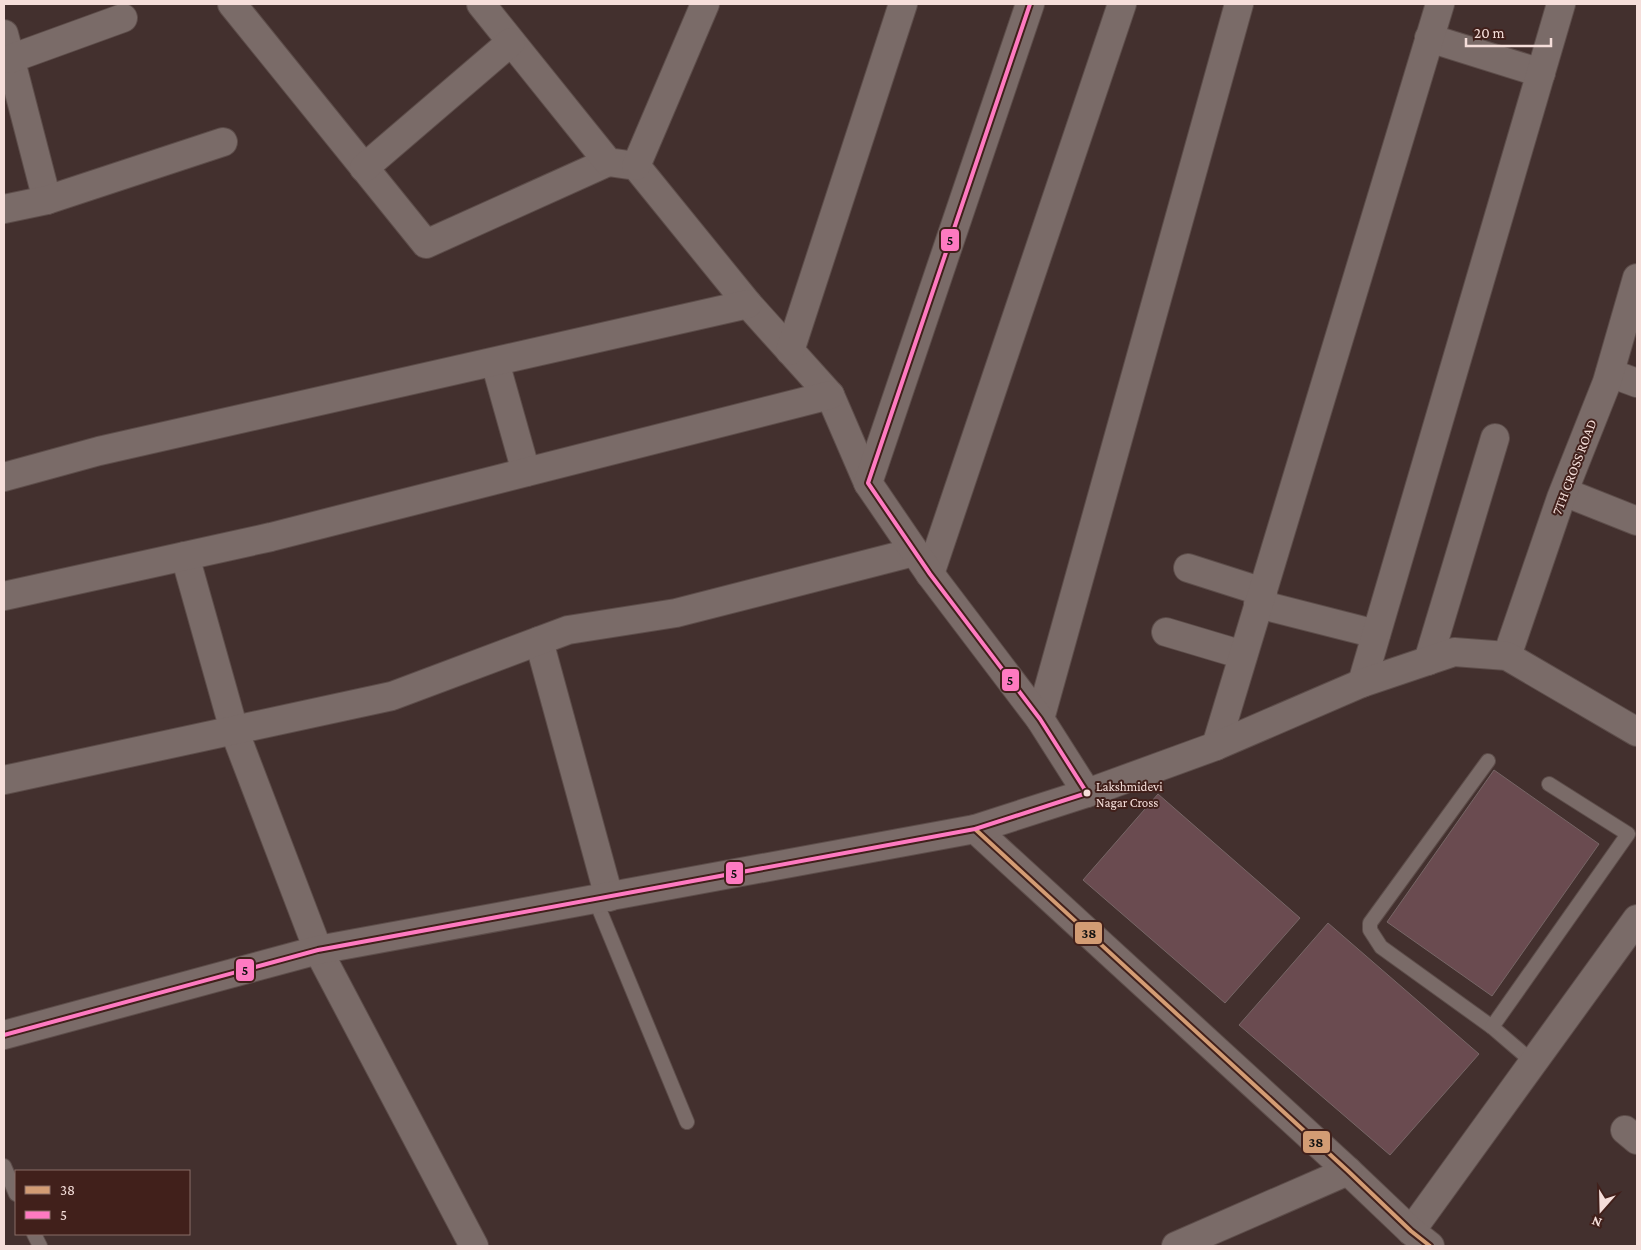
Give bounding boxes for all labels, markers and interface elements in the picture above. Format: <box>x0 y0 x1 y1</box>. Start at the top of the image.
scale bar <box>1466 15 1551 47</box>
text: 20 m <box>1474 25 1505 41</box>
line badge: 5 <box>940 228 960 252</box>
text: 5 <box>947 232 954 248</box>
street label: 7TH CROSS ROAD <box>1548 417 1600 517</box>
line badge: 5 <box>1001 668 1020 692</box>
text: 5 <box>1007 672 1014 688</box>
place label: Lakshmidevi Nagar Cross <box>1096 779 1163 810</box>
marker: Lakshmidevi Nagar Cross <box>1082 788 1092 798</box>
line badge: 5 <box>725 861 744 885</box>
text: 5 <box>731 865 738 881</box>
line badge: 38 <box>1074 921 1103 945</box>
text: 38 <box>1082 925 1096 941</box>
line badge: 5 <box>235 958 255 982</box>
text: 5 <box>242 962 249 978</box>
line badge: 38 <box>1302 1130 1331 1154</box>
text: 38 <box>1309 1134 1323 1150</box>
legend <box>15 1170 190 1235</box>
text: 38 <box>60 1182 75 1198</box>
north arrow <box>1576 1185 1626 1235</box>
text: 5 <box>60 1207 67 1223</box>
text: N <box>1589 1213 1604 1231</box>

